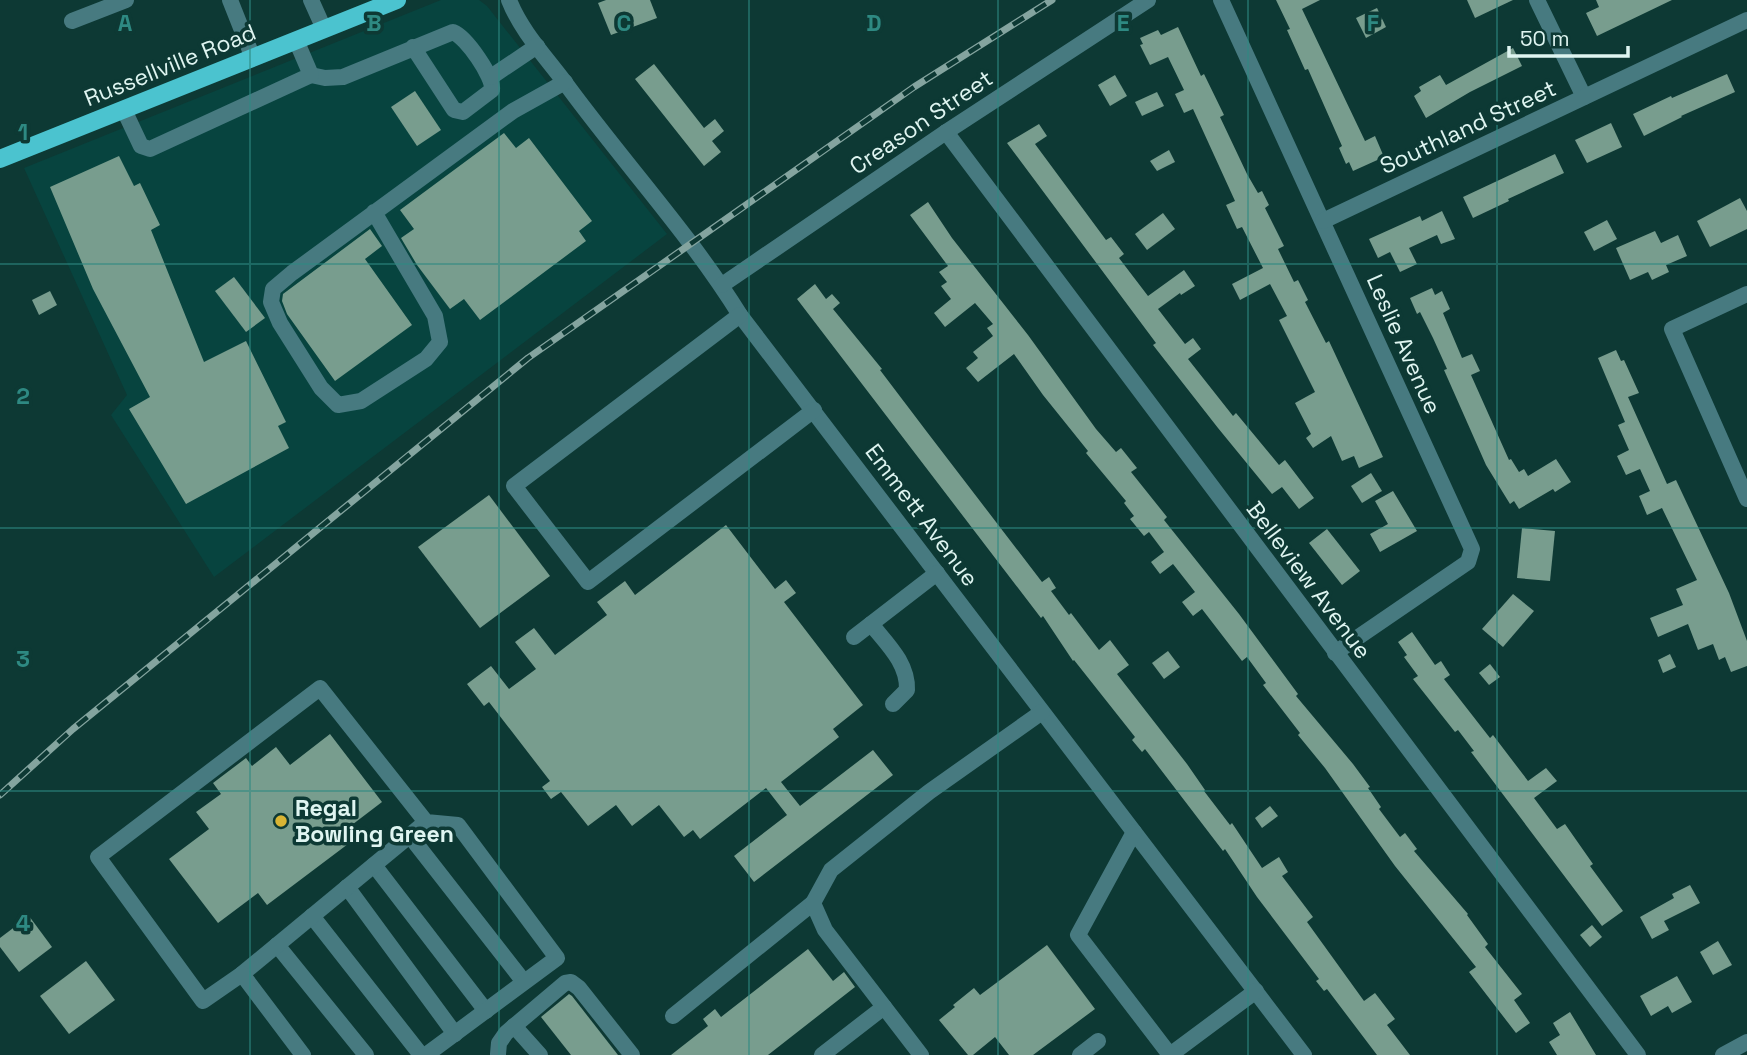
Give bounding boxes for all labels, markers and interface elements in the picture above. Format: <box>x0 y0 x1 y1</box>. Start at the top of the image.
text: A <box>118 8 133 38</box>
text: B <box>366 8 382 38</box>
text: C <box>617 8 631 38</box>
text: D <box>866 8 882 38</box>
text: E <box>1117 8 1129 38</box>
text: F <box>1367 8 1379 38</box>
scale bar <box>1509 14 1628 58</box>
street label: Russellville Road <box>80 17 260 113</box>
text: 50 m <box>1520 25 1570 52</box>
street label: Creason Street <box>844 63 998 181</box>
street label: Southland Street <box>1375 73 1561 181</box>
text: 1 <box>18 117 28 147</box>
street label: Leslie Avenue <box>1360 269 1448 419</box>
text: 2 <box>16 381 30 411</box>
street label: Emmett Avenue <box>859 438 985 592</box>
street label: Belleview Avenue <box>1240 495 1378 665</box>
text: 3 <box>16 644 30 674</box>
place label: Regal Bowling Green <box>295 793 454 849</box>
marker: Regal Bowling Green <box>273 813 289 829</box>
text: 4 <box>16 908 31 938</box>

